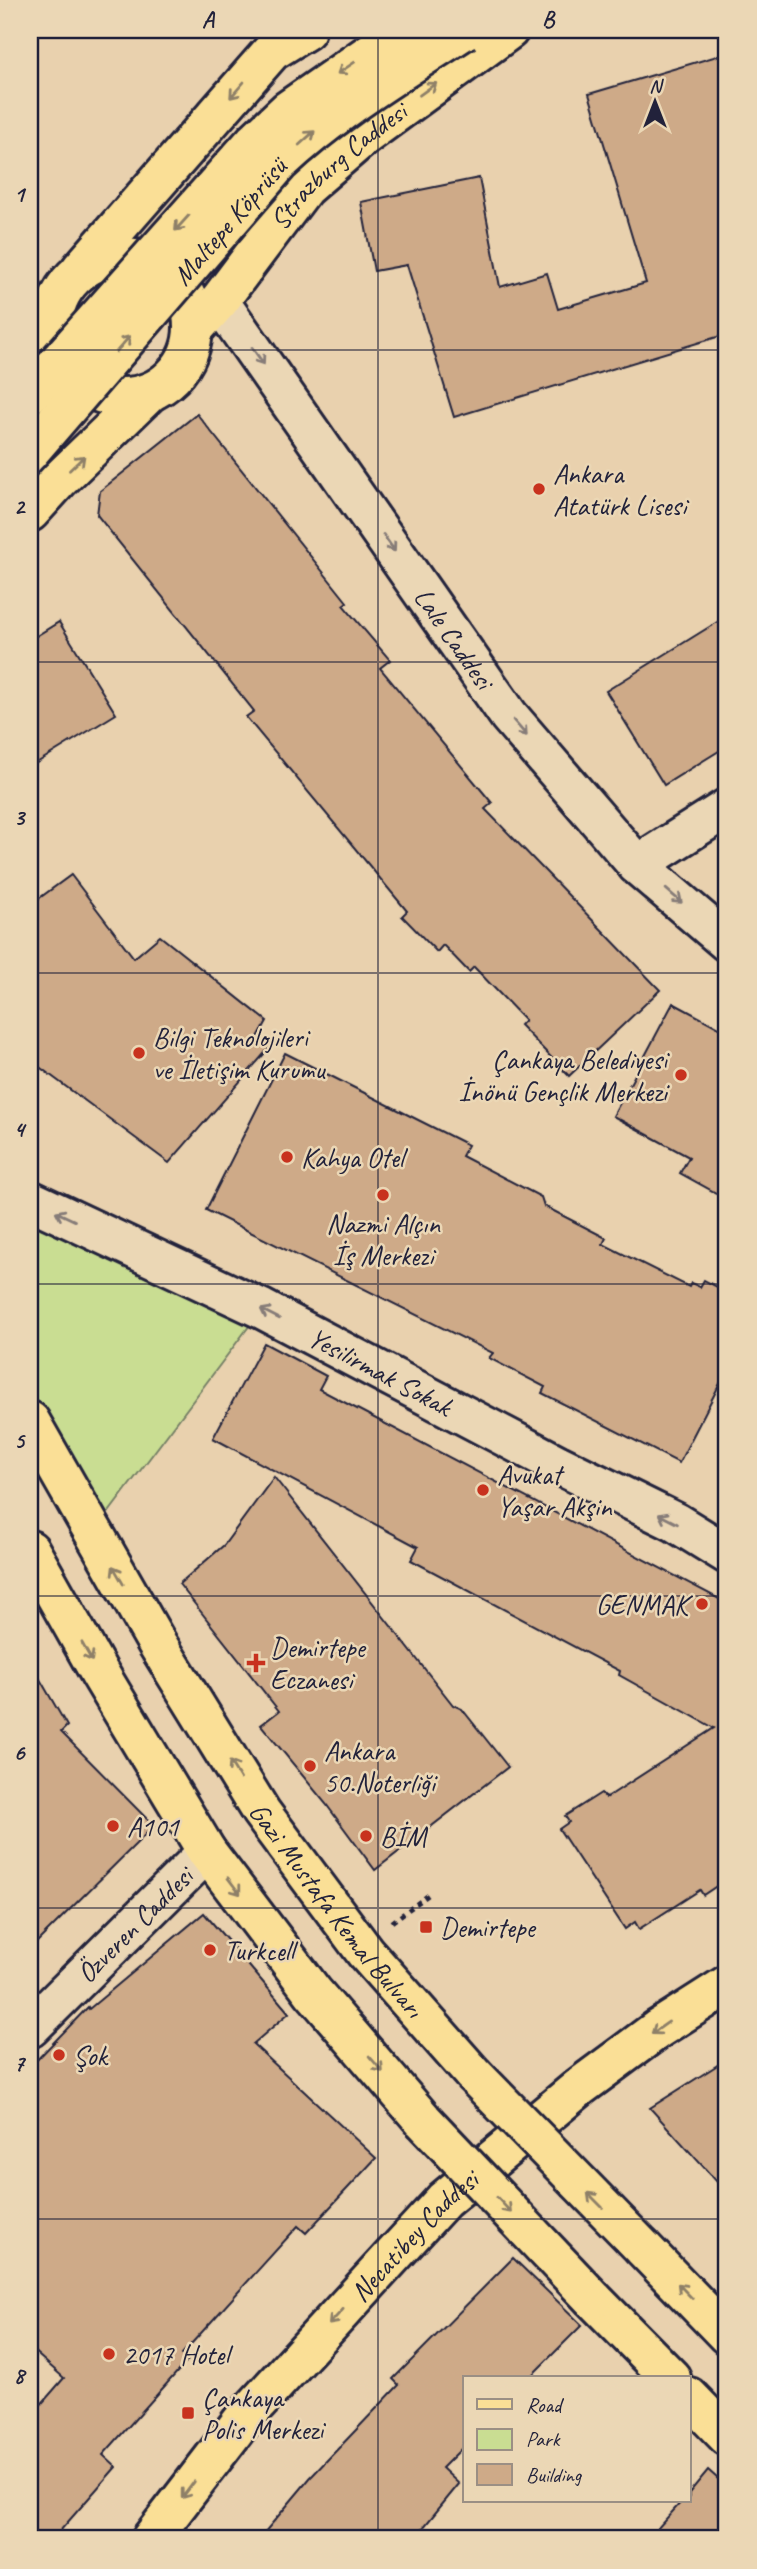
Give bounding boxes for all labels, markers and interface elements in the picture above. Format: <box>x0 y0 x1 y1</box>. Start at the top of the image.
text: A <box>202 5 216 34</box>
text: B <box>542 5 556 34</box>
one-way arrow <box>337 61 357 75</box>
north arrow <box>620 66 690 136</box>
text: N <box>649 74 664 98</box>
one-way arrow <box>229 81 246 98</box>
one-way arrow <box>418 82 437 96</box>
street label: Strazburg Caddesi <box>262 91 416 236</box>
one-way arrow <box>298 130 316 146</box>
street label: Maltepe Köprüsü <box>164 148 296 292</box>
text: 1 <box>14 180 27 209</box>
one-way arrow <box>174 214 190 232</box>
one-way arrow <box>115 335 131 353</box>
one-way arrow <box>251 346 265 365</box>
one-way arrow <box>68 454 85 471</box>
place label: Ankara Atatürk Lisesi <box>553 456 690 523</box>
marker: Ankara Atatürk Lisesi <box>531 481 547 497</box>
text: 2 <box>14 492 27 521</box>
one-way arrow <box>382 533 396 552</box>
street label: Lale Caddesi <box>407 580 504 698</box>
one-way arrow <box>512 719 528 737</box>
text: 3 <box>14 803 27 832</box>
one-way arrow <box>664 888 682 904</box>
place label: Bilgi Teknolojileri ve İletişim Kurumu <box>153 1020 326 1087</box>
place label: Çankaya Belediyesi İnönü Gençlik Merkezi <box>459 1042 671 1109</box>
marker: Bilgi Teknolojileri ve İletişim Kurumu <box>131 1045 147 1061</box>
marker: Çankaya Belediyesi İnönü Gençlik Merkezi <box>673 1067 689 1083</box>
text: 4 <box>14 1115 27 1144</box>
place label: Kahya Otel <box>301 1140 409 1175</box>
marker: Kahya Otel <box>279 1149 295 1165</box>
marker: Nazmi Alçın İş Merkezi <box>375 1187 391 1203</box>
place label: Nazmi Alçın İş Merkezi <box>326 1206 441 1273</box>
one-way arrow <box>55 1209 76 1222</box>
one-way arrow <box>261 1306 281 1320</box>
street label: Yesilirmak Sokak <box>303 1319 460 1424</box>
text: 5 <box>14 1426 26 1455</box>
place label: Avukat Yaşar Akşin <box>497 1457 613 1524</box>
marker: Avukat Yaşar Akşin <box>475 1482 491 1498</box>
one-way arrow <box>658 1512 679 1526</box>
one-way arrow <box>111 1565 125 1585</box>
place label: GENMAK <box>596 1587 694 1622</box>
marker: GENMAK <box>694 1596 710 1612</box>
place label: Demirtepe Eczanesi <box>270 1630 367 1697</box>
one-way arrow <box>81 1641 94 1662</box>
marker: Demirtepe Eczanesi <box>248 1655 264 1671</box>
place label: Ankara 50.Noterliği <box>324 1733 439 1800</box>
text: 6 <box>14 1738 27 1767</box>
marker: Ankara 50.Noterliği <box>302 1758 318 1774</box>
one-way arrow <box>228 1760 242 1780</box>
street label: Gazi Mustafa Kemal Bulvarı <box>242 1796 433 2026</box>
place label: A101 <box>127 1809 180 1844</box>
marker: A101 <box>105 1818 121 1834</box>
place label: BİM <box>380 1819 429 1854</box>
marker: BİM <box>358 1828 374 1844</box>
street label: Özveren Caddesi <box>69 1856 203 1990</box>
one-way arrow <box>226 1876 241 1895</box>
place label: Demirtepe <box>440 1910 537 1945</box>
marker: Demirtepe <box>418 1919 434 1935</box>
place label: Turkcell <box>224 1933 299 1968</box>
marker: Turkcell <box>202 1942 218 1958</box>
one-way arrow <box>651 2021 670 2036</box>
place label: Şok <box>73 2038 109 2073</box>
marker: Şok <box>51 2047 67 2063</box>
text: 7 <box>14 2049 27 2078</box>
one-way arrow <box>368 2055 384 2073</box>
street label: Necatibey Caddesi <box>342 2160 488 2309</box>
one-way arrow <box>587 2191 604 2208</box>
one-way arrow <box>496 2196 512 2214</box>
one-way arrow <box>677 2283 694 2300</box>
one-way arrow <box>328 2308 344 2326</box>
place label: 2017 Hotel <box>123 2337 234 2372</box>
marker: 2017 Hotel <box>101 2346 117 2362</box>
text: 8 <box>14 2361 27 2390</box>
legend <box>463 2376 690 2502</box>
place label: Çankaya Polis Merkezi <box>202 2380 327 2447</box>
text: Road <box>526 2392 565 2418</box>
marker: Çankaya Polis Merkezi <box>180 2405 196 2421</box>
text: Park <box>526 2426 561 2452</box>
text: Building <box>526 2462 583 2488</box>
one-way arrow <box>181 2481 196 2499</box>

